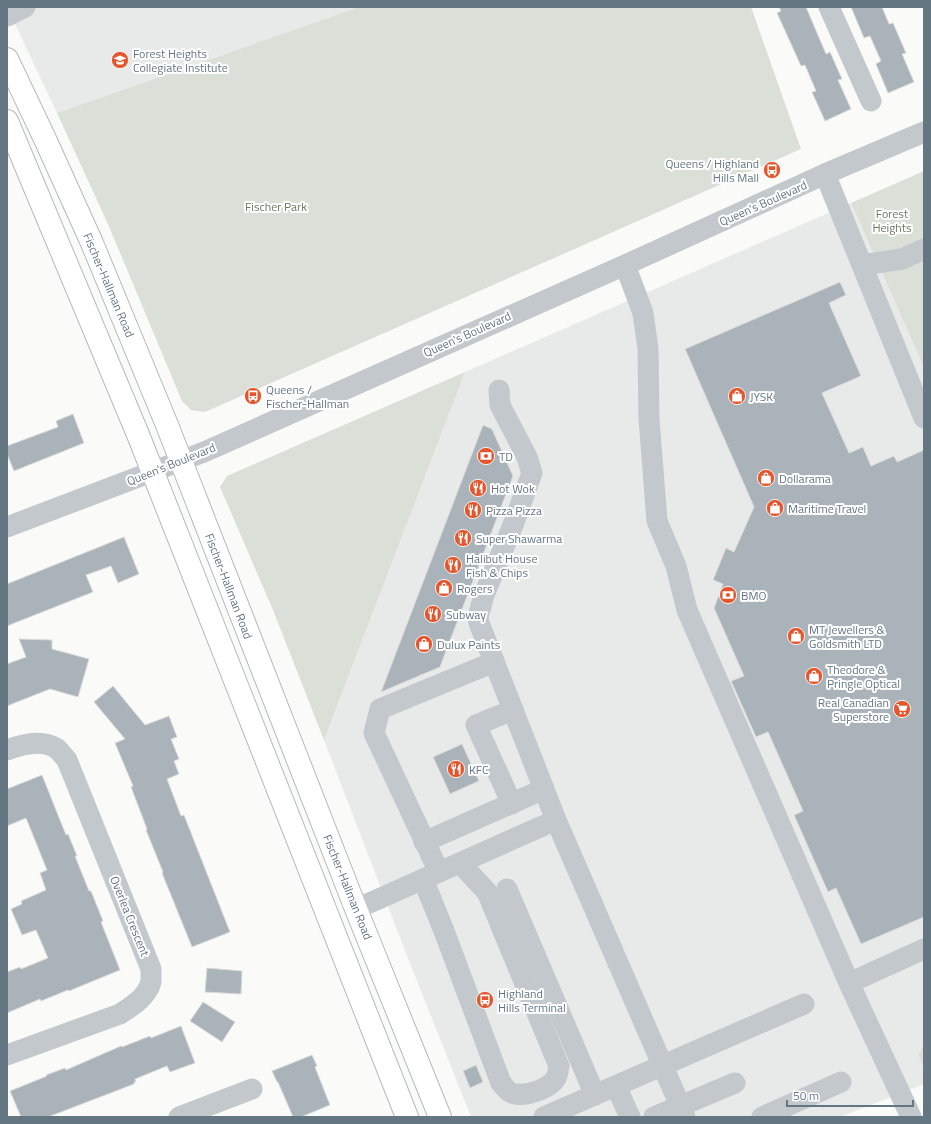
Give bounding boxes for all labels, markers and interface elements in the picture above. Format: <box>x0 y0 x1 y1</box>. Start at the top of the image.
place label: Forest Heights Collegiate Institute <box>133 44 228 77</box>
school or university icon: Forest Heights Collegiate Institute <box>110 50 130 70</box>
place label: Queens / Highland Hills Mall <box>665 154 759 187</box>
bus stop icon: Queens / Highland Hills Mall <box>762 160 782 180</box>
street label: Queen's Boulevard <box>716 175 810 231</box>
park label: Fischer Park <box>245 197 307 216</box>
park label: Forest Heights <box>872 204 912 237</box>
street label: Fischer-Hallman Road <box>78 230 140 340</box>
street label: Queen's Boulevard <box>420 306 514 362</box>
place label: Queens / Fischer-Hallman <box>266 380 349 413</box>
bus stop icon: Queens / Fischer-Hallman <box>243 386 263 406</box>
shop icon: JYSK <box>727 386 747 406</box>
place label: JYSK <box>750 387 773 406</box>
street label: Queen's Boulevard <box>124 438 218 490</box>
bank icon: TD <box>476 446 496 466</box>
place label: TD <box>499 447 513 466</box>
shop icon: Dollarama <box>756 468 776 488</box>
place label: Dollarama <box>779 469 831 488</box>
restaurant icon: Hot Wok <box>468 478 488 498</box>
place label: Hot Wok <box>491 479 535 498</box>
shop icon: Maritime Travel <box>765 498 785 518</box>
place label: Maritime Travel <box>788 499 866 518</box>
restaurant icon: Pizza Pizza <box>463 500 483 520</box>
place label: Pizza Pizza <box>486 501 542 520</box>
restaurant icon: Super Shawarma <box>453 528 473 548</box>
place label: Super Shawarma <box>476 529 562 548</box>
street label: Fischer-Hallman Road <box>200 530 258 642</box>
place label: Halibut House Fish & Chips <box>466 549 537 582</box>
restaurant icon: Halibut House Fish & Chips <box>443 555 463 575</box>
shop icon: Rogers <box>434 578 454 598</box>
place label: Rogers <box>457 579 493 598</box>
bank icon: BMO <box>718 585 738 605</box>
place label: BMO <box>741 586 766 605</box>
restaurant icon: Subway <box>423 604 443 624</box>
place label: Subway <box>446 605 486 624</box>
place label: MT Jewellers & Goldsmith LTD <box>809 620 886 653</box>
shop icon: MT Jewellers & Goldsmith LTD <box>786 626 806 646</box>
shop icon: Dulux Paints <box>414 634 434 654</box>
place label: Dulux Paints <box>437 635 501 654</box>
place label: Theodore & Pringle Optical <box>827 660 900 693</box>
shop icon: Theodore & Pringle Optical <box>804 666 824 686</box>
place label: Real Canadian Superstore <box>818 693 889 726</box>
supermarket icon: Real Canadian Superstore <box>892 699 912 719</box>
restaurant icon: KFC <box>446 759 466 779</box>
place label: KFC <box>469 760 489 779</box>
street label: Fischer-Hallman Road <box>318 832 378 942</box>
street label: Overlea Crescent <box>105 873 155 960</box>
place label: Highland Hills Terminal <box>498 984 566 1017</box>
bus stop icon: Highland Hills Terminal <box>475 990 495 1010</box>
scale bar <box>787 1082 913 1108</box>
text: 50 m <box>793 1086 819 1105</box>

